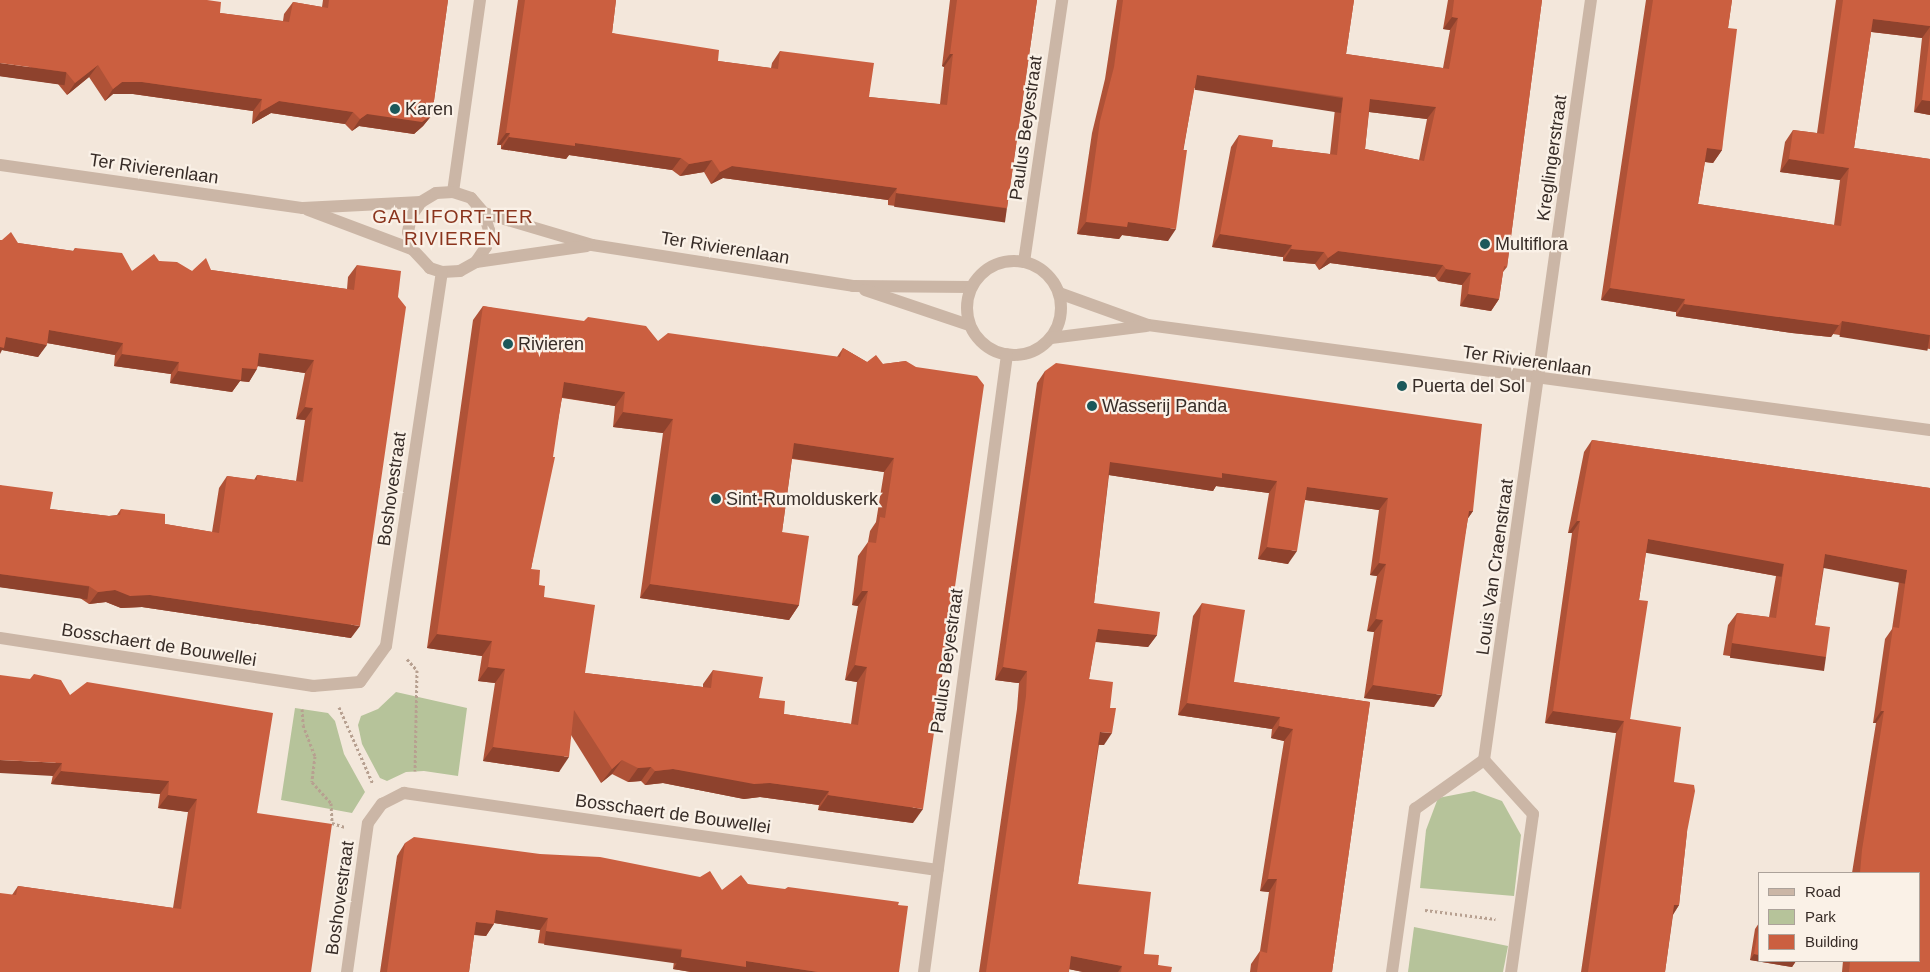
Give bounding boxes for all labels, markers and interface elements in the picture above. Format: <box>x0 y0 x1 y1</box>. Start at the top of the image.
street label: Paulus Beyestraat <box>1005 54 1047 202</box>
street label: Kreglingerstraat <box>1532 94 1572 222</box>
place label: Karen <box>405 98 453 120</box>
marker: Karen <box>389 103 401 115</box>
street label: Ter Rivierenlaan <box>88 149 220 189</box>
district label: GALLIFORT-TER RIVIEREN <box>371 206 535 250</box>
street label: Ter Rivierenlaan <box>659 227 791 269</box>
place label: Multiflora <box>1495 233 1568 255</box>
marker: Multiflora <box>1479 238 1491 250</box>
place label: Rivieren <box>518 333 584 355</box>
marker: Rivieren <box>502 338 514 350</box>
street label: Ter Rivierenlaan <box>1461 341 1593 381</box>
place label: Puerta del Sol <box>1412 375 1525 397</box>
marker: Puerta del Sol <box>1396 380 1408 392</box>
place label: Wasserij Panda <box>1102 395 1227 417</box>
marker: Wasserij Panda <box>1086 400 1098 412</box>
street label: Boshovestraat <box>373 431 411 547</box>
street label: Louis Van Craenstraat <box>1472 477 1518 657</box>
place label: Sint-Rumolduskerk <box>726 488 878 510</box>
marker: Sint-Rumolduskerk <box>710 493 722 505</box>
street label: Paulus Beyestraat <box>926 587 968 735</box>
street label: Bosschaert de Bouwellei <box>60 619 258 671</box>
street label: Bosschaert de Bouwellei <box>574 790 772 838</box>
street label: Boshovestraat <box>321 840 359 956</box>
legend <box>1758 872 1920 962</box>
text: Road <box>1805 883 1841 900</box>
text: Park <box>1805 908 1836 925</box>
text: Building <box>1805 933 1858 950</box>

